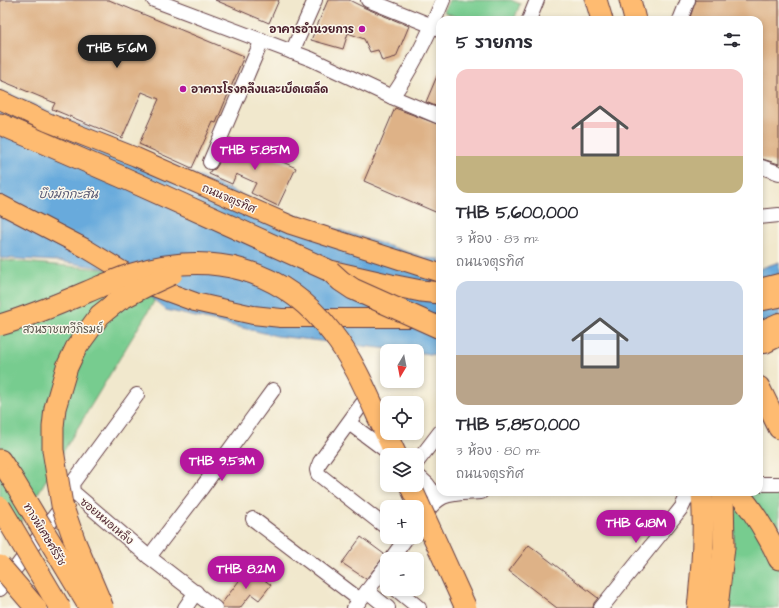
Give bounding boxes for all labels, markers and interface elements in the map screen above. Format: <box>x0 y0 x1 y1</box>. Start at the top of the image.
place label: อาคารอำนวยการ <box>269 22 354 37</box>
marker: อาคารอำนวยการ <box>357 24 367 34</box>
icon: filters <box>721 29 743 51</box>
text: 5 รายการ <box>456 31 533 55</box>
pin: THB 5.6M <box>76 35 158 69</box>
text: THB 5.6M <box>87 39 147 57</box>
place label: อาคารโรงกลึงและเบ็ดเตล็ด <box>191 80 328 97</box>
marker: อาคารโรงกลึงและเบ็ดเตล็ด <box>178 84 188 94</box>
icon: home <box>564 95 636 167</box>
pin: THB 5.85M <box>209 137 301 171</box>
text: THB 5.85M <box>220 141 290 159</box>
street label: ถนนจตุรทิศ <box>199 180 259 218</box>
water label: บึงมักกะสัน <box>38 186 99 203</box>
text: THB 5,600,000 <box>456 201 578 225</box>
text: 3 ห้อง · 83 m² <box>456 230 539 248</box>
text: ถนนจตุรทิศ <box>456 253 523 271</box>
icon: home <box>564 307 636 379</box>
park label: สวนราชเทวีภิรมย์ <box>23 321 103 337</box>
north arrow <box>380 344 424 388</box>
map controls <box>380 344 424 596</box>
button: locate <box>380 396 424 440</box>
text: THB 5,850,000 <box>456 413 580 437</box>
text: 3 ห้อง · 80 m² <box>456 442 541 460</box>
pin: THB 9.53M <box>176 448 268 482</box>
button: layers <box>380 448 424 492</box>
text: THB 9.53M <box>189 452 255 470</box>
text: ถนนจตุรทิศ <box>456 465 523 483</box>
street label: ซอยหมอเหล็ง <box>77 494 137 548</box>
street label: ทางพิเศษศรีรัช <box>20 500 70 569</box>
button: + <box>380 500 424 544</box>
pin: THB 6.18M <box>590 510 682 544</box>
text: THB 6.18M <box>605 514 667 532</box>
button: − <box>380 552 424 596</box>
pin: THB 8.2M <box>205 556 287 590</box>
text: THB 8.2M <box>217 560 275 578</box>

